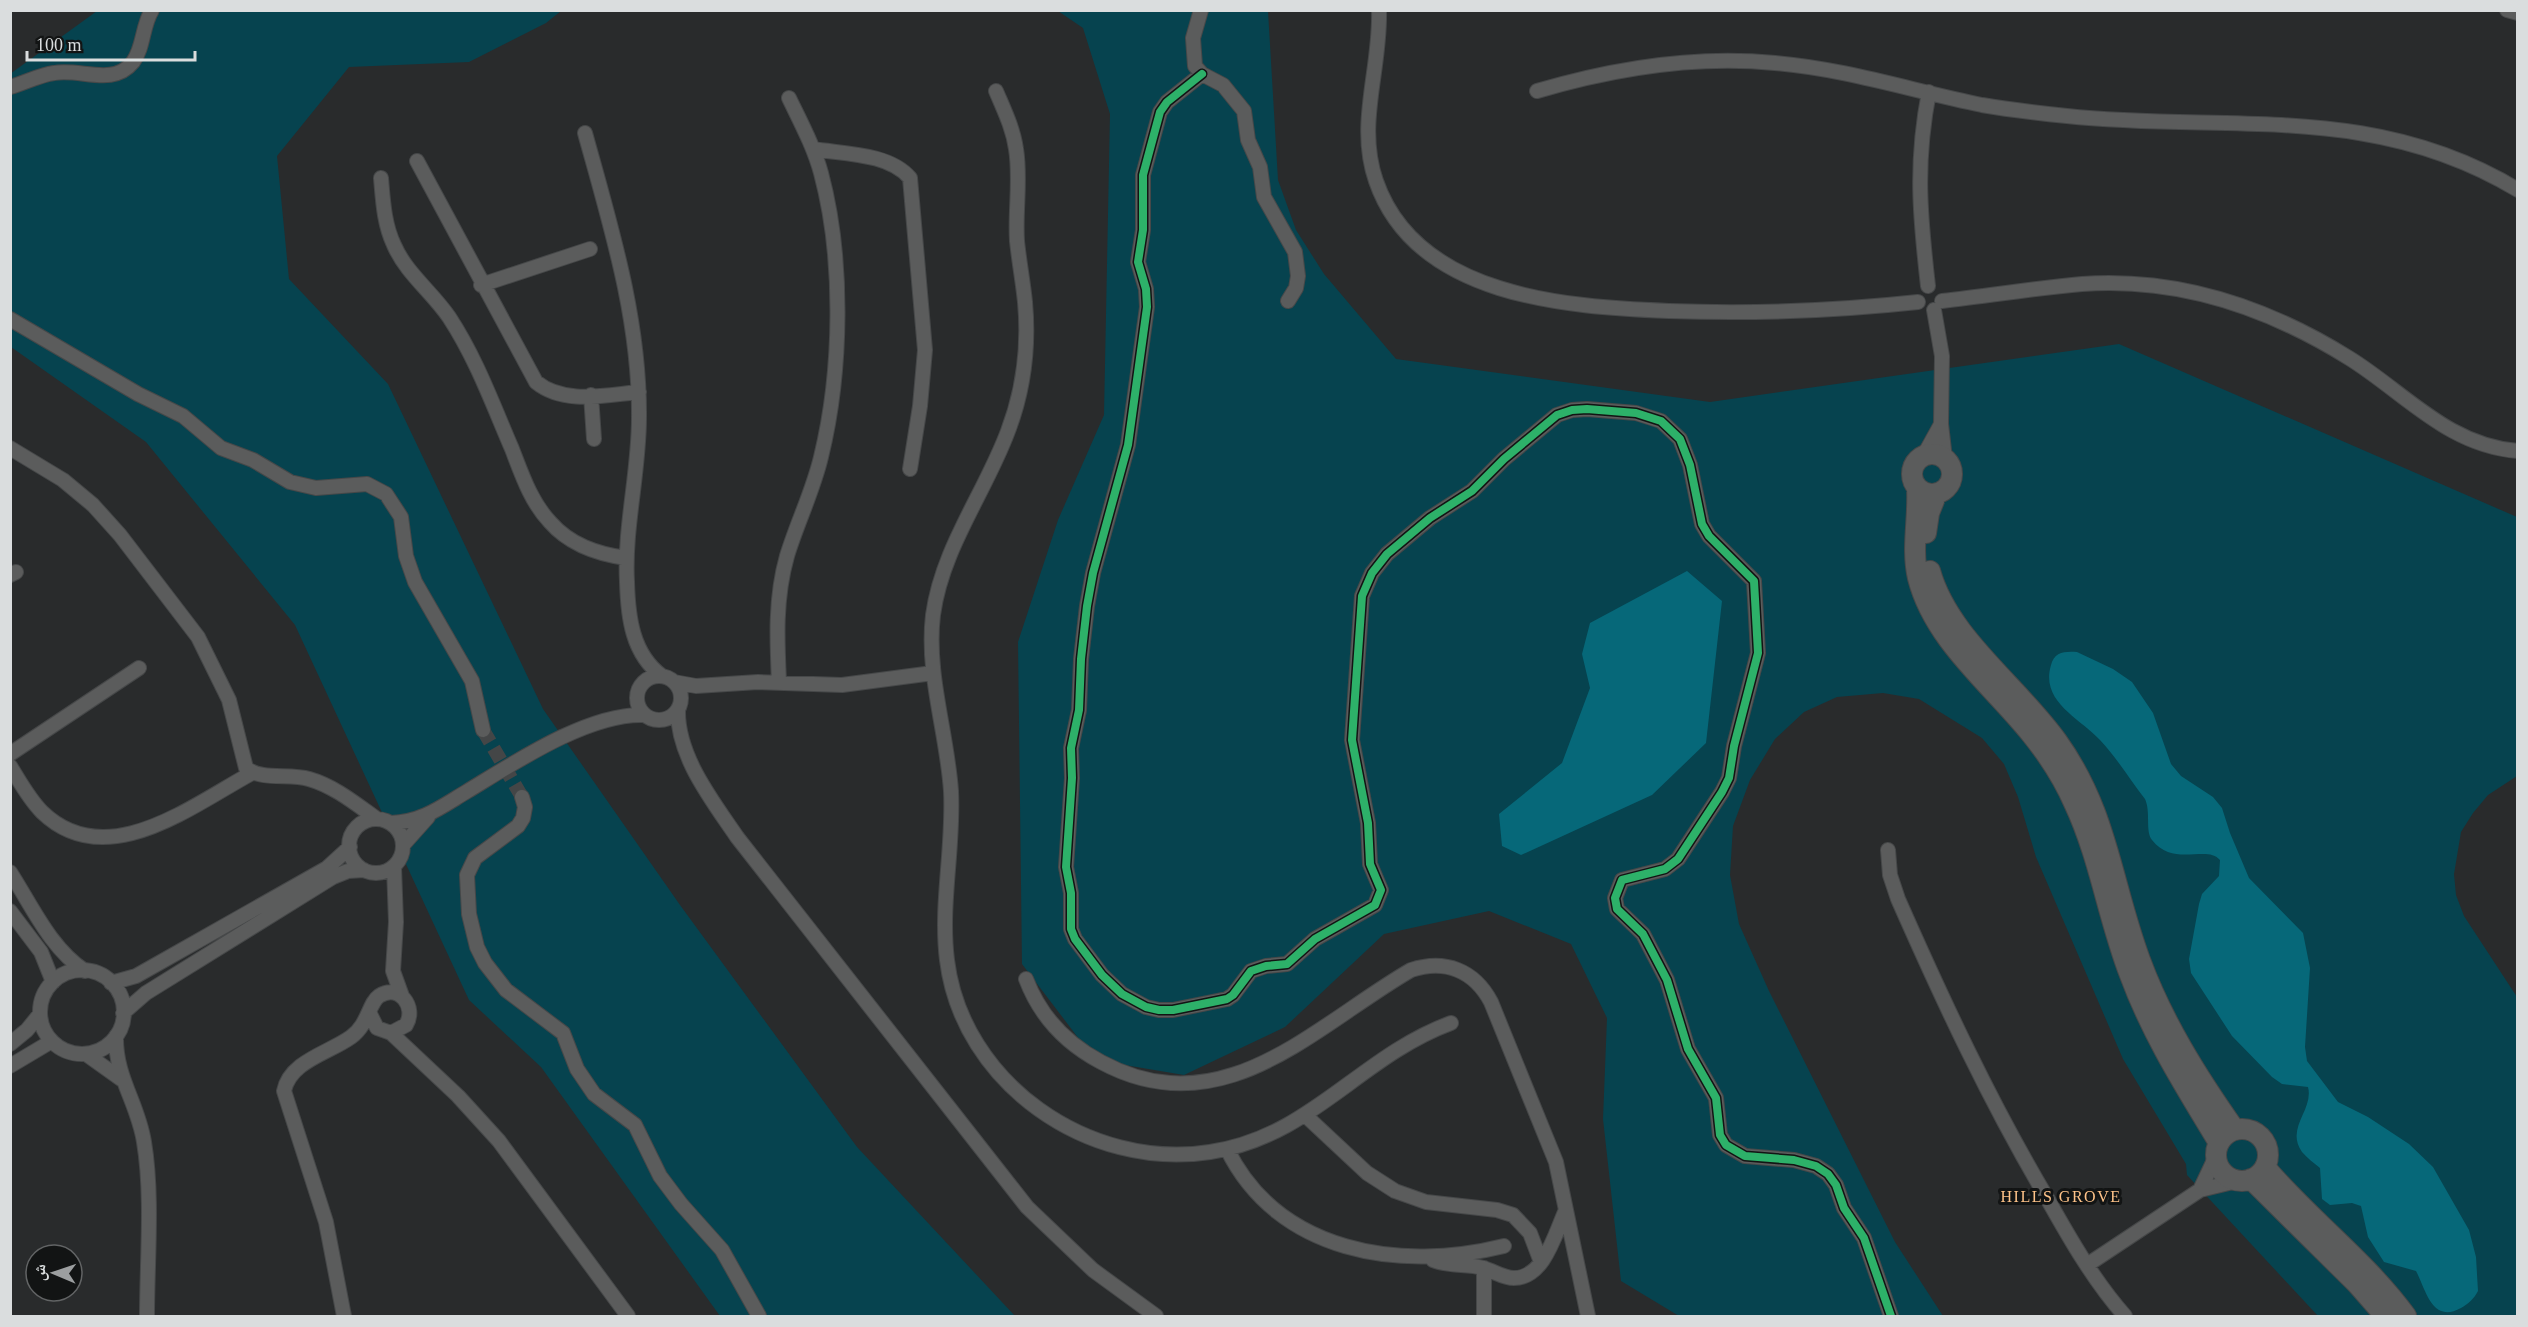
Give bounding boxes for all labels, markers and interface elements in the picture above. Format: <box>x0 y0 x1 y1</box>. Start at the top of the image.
scale bar <box>27 24 195 62</box>
text: 100 m <box>36 35 82 55</box>
district label: HILLS GROVE <box>2001 1188 2121 1205</box>
north arrow <box>24 1243 84 1303</box>
text: ش <box>31 1264 49 1281</box>

